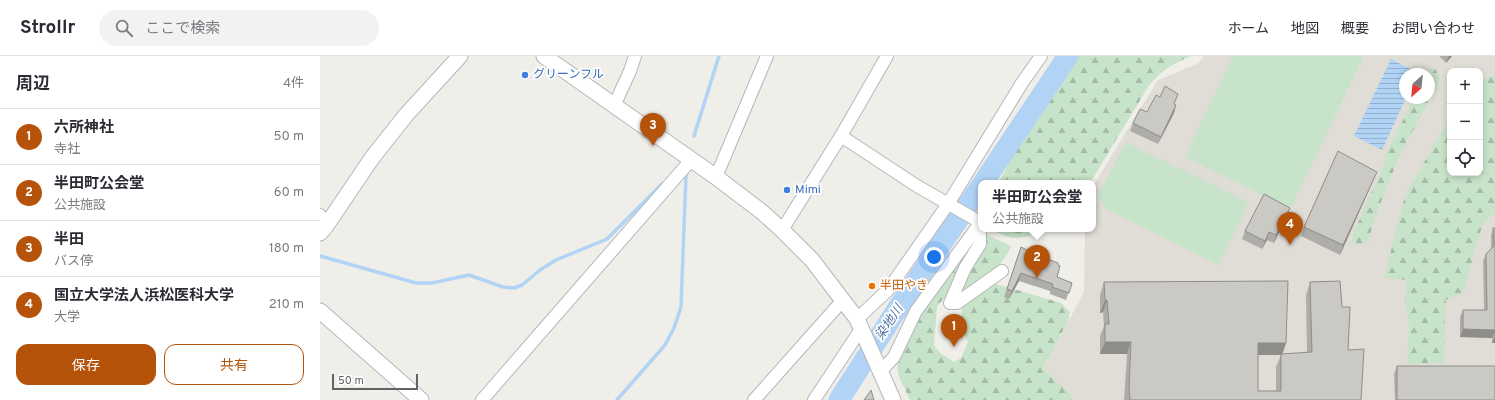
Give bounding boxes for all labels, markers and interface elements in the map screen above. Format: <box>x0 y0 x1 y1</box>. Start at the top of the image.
search box <box>99 10 379 46</box>
text: Strollr <box>20 16 75 40</box>
icon: search <box>113 17 135 39</box>
text: ここで検索 <box>145 20 220 39</box>
text: ホーム <box>1227 21 1269 38</box>
text: 地図 <box>1291 21 1319 38</box>
text: 概要 <box>1341 21 1369 38</box>
text: お問い合わせ <box>1391 21 1475 38</box>
place label: グリーンフル <box>533 67 604 83</box>
north arrow <box>1399 68 1435 104</box>
map controls <box>1447 68 1483 176</box>
button: + <box>1447 68 1483 104</box>
marker: グリーンフル <box>520 70 530 80</box>
text: 周辺 <box>16 74 50 96</box>
text: 4件 <box>283 76 304 92</box>
button: − <box>1447 104 1483 140</box>
pin: 3 <box>640 113 666 146</box>
text: 六所神社 <box>54 119 114 138</box>
text: 1 <box>26 129 32 145</box>
text: 50 m <box>274 129 304 145</box>
button: locate <box>1447 140 1483 176</box>
text: 寺社 <box>54 142 80 158</box>
text: 半田町公会堂 <box>54 175 144 194</box>
popup <box>978 180 1096 232</box>
place label: Mimi <box>795 182 821 198</box>
text: 2 <box>25 185 33 201</box>
text: 60 m <box>274 185 304 201</box>
marker: Mimi <box>782 185 792 195</box>
text: 半田町公会堂 <box>992 189 1082 208</box>
text: 公共施設 <box>54 198 106 214</box>
text: 公共施設 <box>992 212 1044 228</box>
pin: 4 <box>1277 212 1303 245</box>
text: 半田 <box>54 231 84 250</box>
text: 3 <box>25 241 33 257</box>
text: 180 m <box>269 241 304 257</box>
pin: 2 <box>1024 245 1050 278</box>
your location <box>924 247 944 267</box>
text: バス停 <box>54 254 93 270</box>
place label: 半田やき <box>880 278 928 294</box>
marker: 半田やき <box>867 281 877 291</box>
text: 国立大学法人浜松医科大学 <box>54 287 234 306</box>
text: 4 <box>25 297 33 313</box>
text: 210 m <box>269 297 304 313</box>
water label: 染地川 <box>872 301 909 344</box>
text: 大学 <box>54 310 80 326</box>
pin: 1 <box>941 314 967 347</box>
button: 保存 <box>16 344 156 385</box>
button: 共有 <box>164 344 304 385</box>
scale bar <box>332 372 418 391</box>
text: 50 m <box>338 374 364 388</box>

